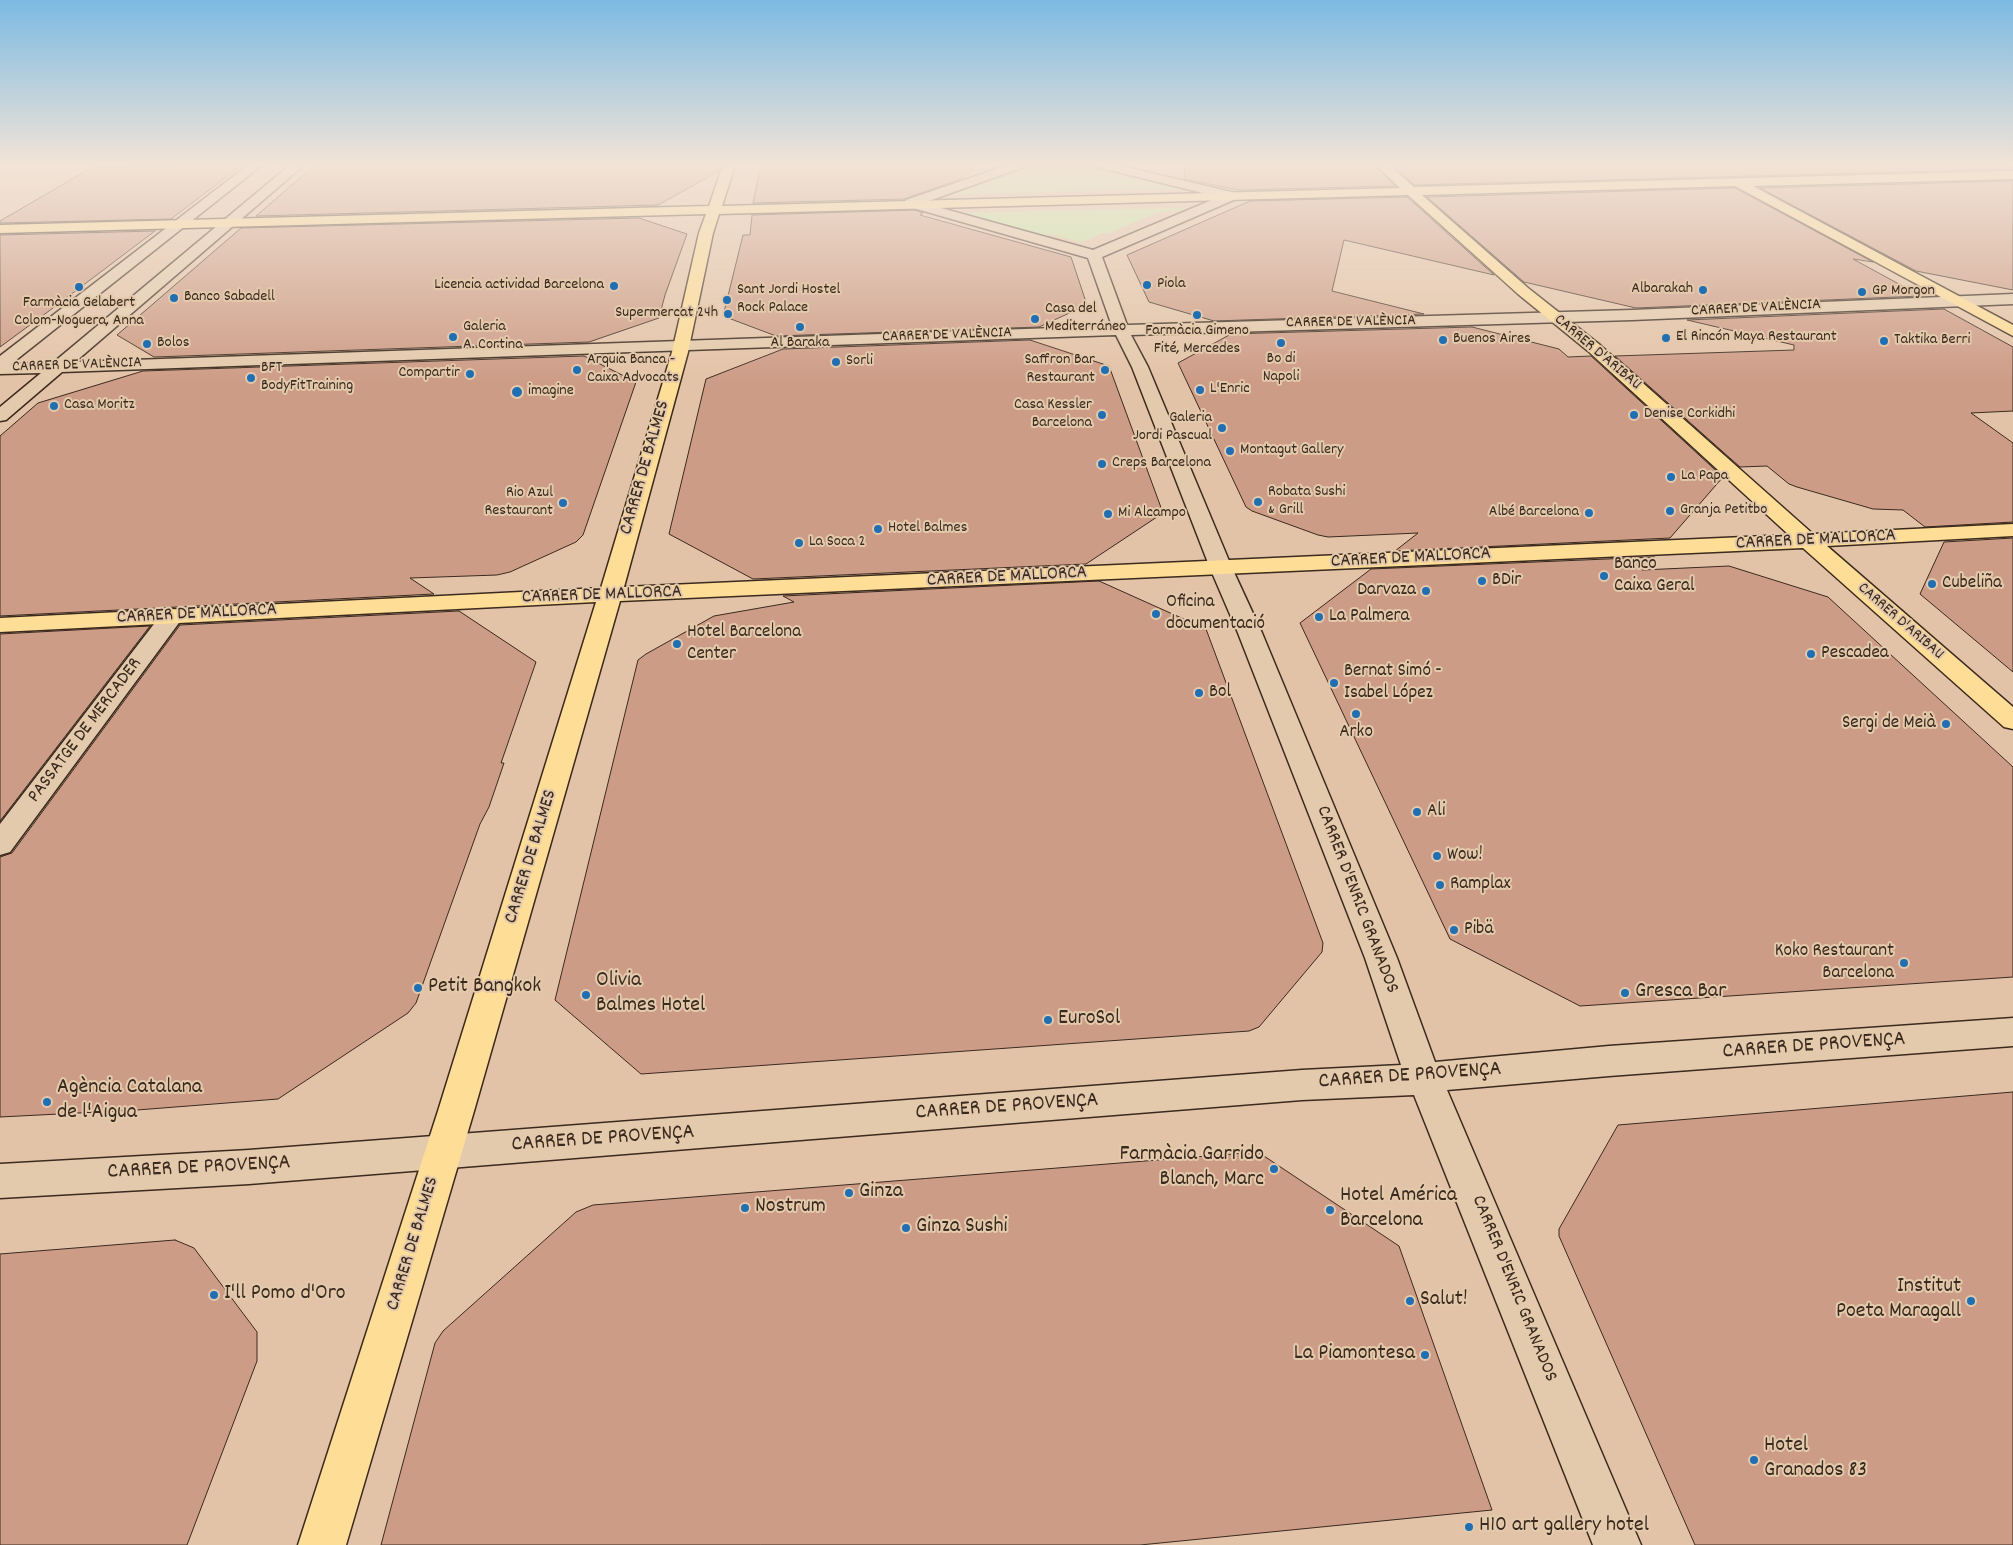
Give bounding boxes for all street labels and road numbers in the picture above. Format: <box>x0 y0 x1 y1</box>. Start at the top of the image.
street label: CARRER DE VALÈNCIA <box>1691 296 1821 322</box>
street label: CARRER D'ARIBAU <box>1550 311 1644 395</box>
street label: CARRER DE VALÈNCIA <box>1286 312 1416 334</box>
street label: CARRER DE VALÈNCIA <box>882 324 1012 348</box>
street label: CARRER DE VALÈNCIA <box>12 354 142 378</box>
street label: CARRER DE BALMES <box>616 398 676 538</box>
street label: CARRER DE MALLORCA <box>1735 525 1897 557</box>
street label: CARRER DE MALLORCA <box>1330 543 1492 575</box>
street label: CARRER DE MALLORCA <box>926 562 1088 594</box>
street label: CARRER D'ARIBAU <box>1853 579 1947 665</box>
street label: CARRER DE MALLORCA <box>522 582 682 610</box>
street label: CARRER DE MALLORCA <box>116 599 278 631</box>
street label: PASSATGE DE MERCADER <box>24 654 148 808</box>
street label: CARRER DE BALMES <box>501 787 563 927</box>
street label: CARRER D'ENRIC GRANADOS <box>1310 803 1402 997</box>
street label: CARRER DE PROVENÇA <box>1722 1027 1906 1067</box>
street label: CARRER DE PROVENÇA <box>1318 1057 1502 1097</box>
street label: CARRER DE PROVENÇA <box>915 1088 1099 1128</box>
street label: CARRER DE PROVENÇA <box>511 1120 695 1160</box>
street label: CARRER DE PROVENÇA <box>107 1151 291 1187</box>
street label: CARRER DE BALMES <box>383 1174 445 1314</box>
street label: CARRER D'ENRIC GRANADOS <box>1465 1192 1561 1386</box>

